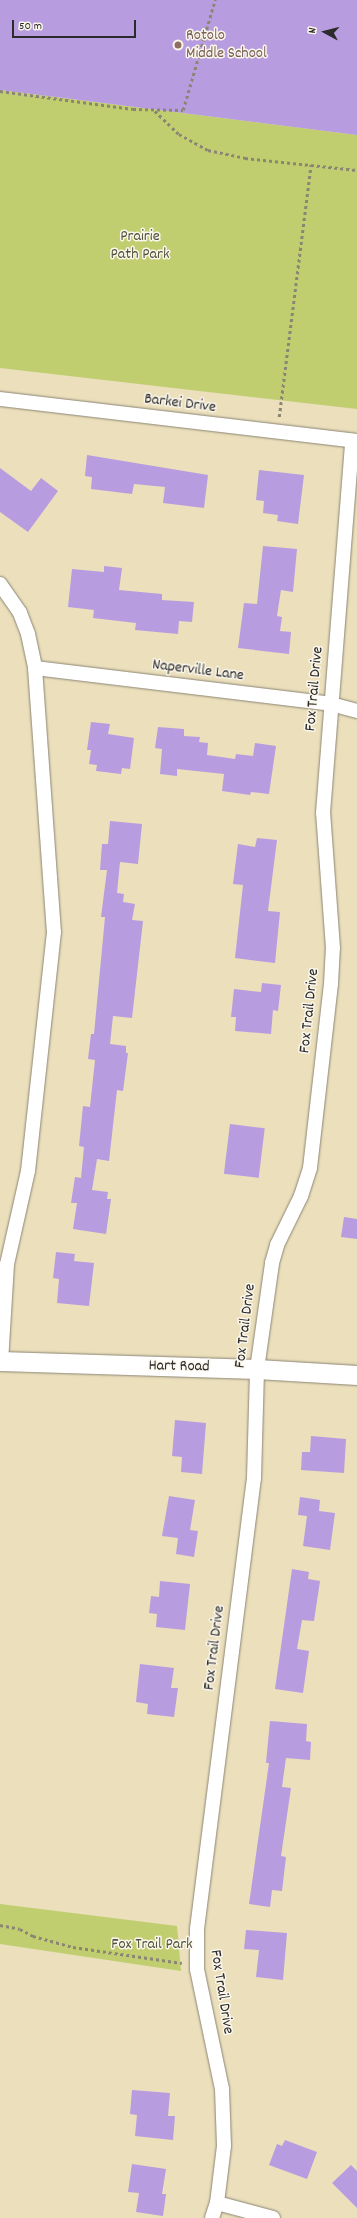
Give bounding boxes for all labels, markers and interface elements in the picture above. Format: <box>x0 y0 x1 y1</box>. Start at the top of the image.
scale bar <box>14 12 138 38</box>
north arrow <box>305 12 345 52</box>
text: 50 m <box>19 18 42 35</box>
place label: Rotolo Middle School <box>186 26 267 64</box>
text: N <box>305 27 321 34</box>
marker: Rotolo Middle School <box>173 40 183 50</box>
park label: Prairie Path Park <box>111 227 169 265</box>
street label: Barkei Drive <box>143 390 217 418</box>
street label: Fox Trail Drive <box>302 646 328 732</box>
street label: Naperville Lane <box>151 656 245 686</box>
street label: Fox Trail Drive <box>296 968 324 1054</box>
street label: Fox Trail Drive <box>231 1283 261 1369</box>
street label: Hart Road <box>148 1357 210 1377</box>
street label: Fox Trail Drive <box>200 1605 230 1691</box>
park label: Fox Trail Park <box>111 1935 193 1955</box>
street label: Fox Trail Drive <box>205 1949 237 2035</box>

